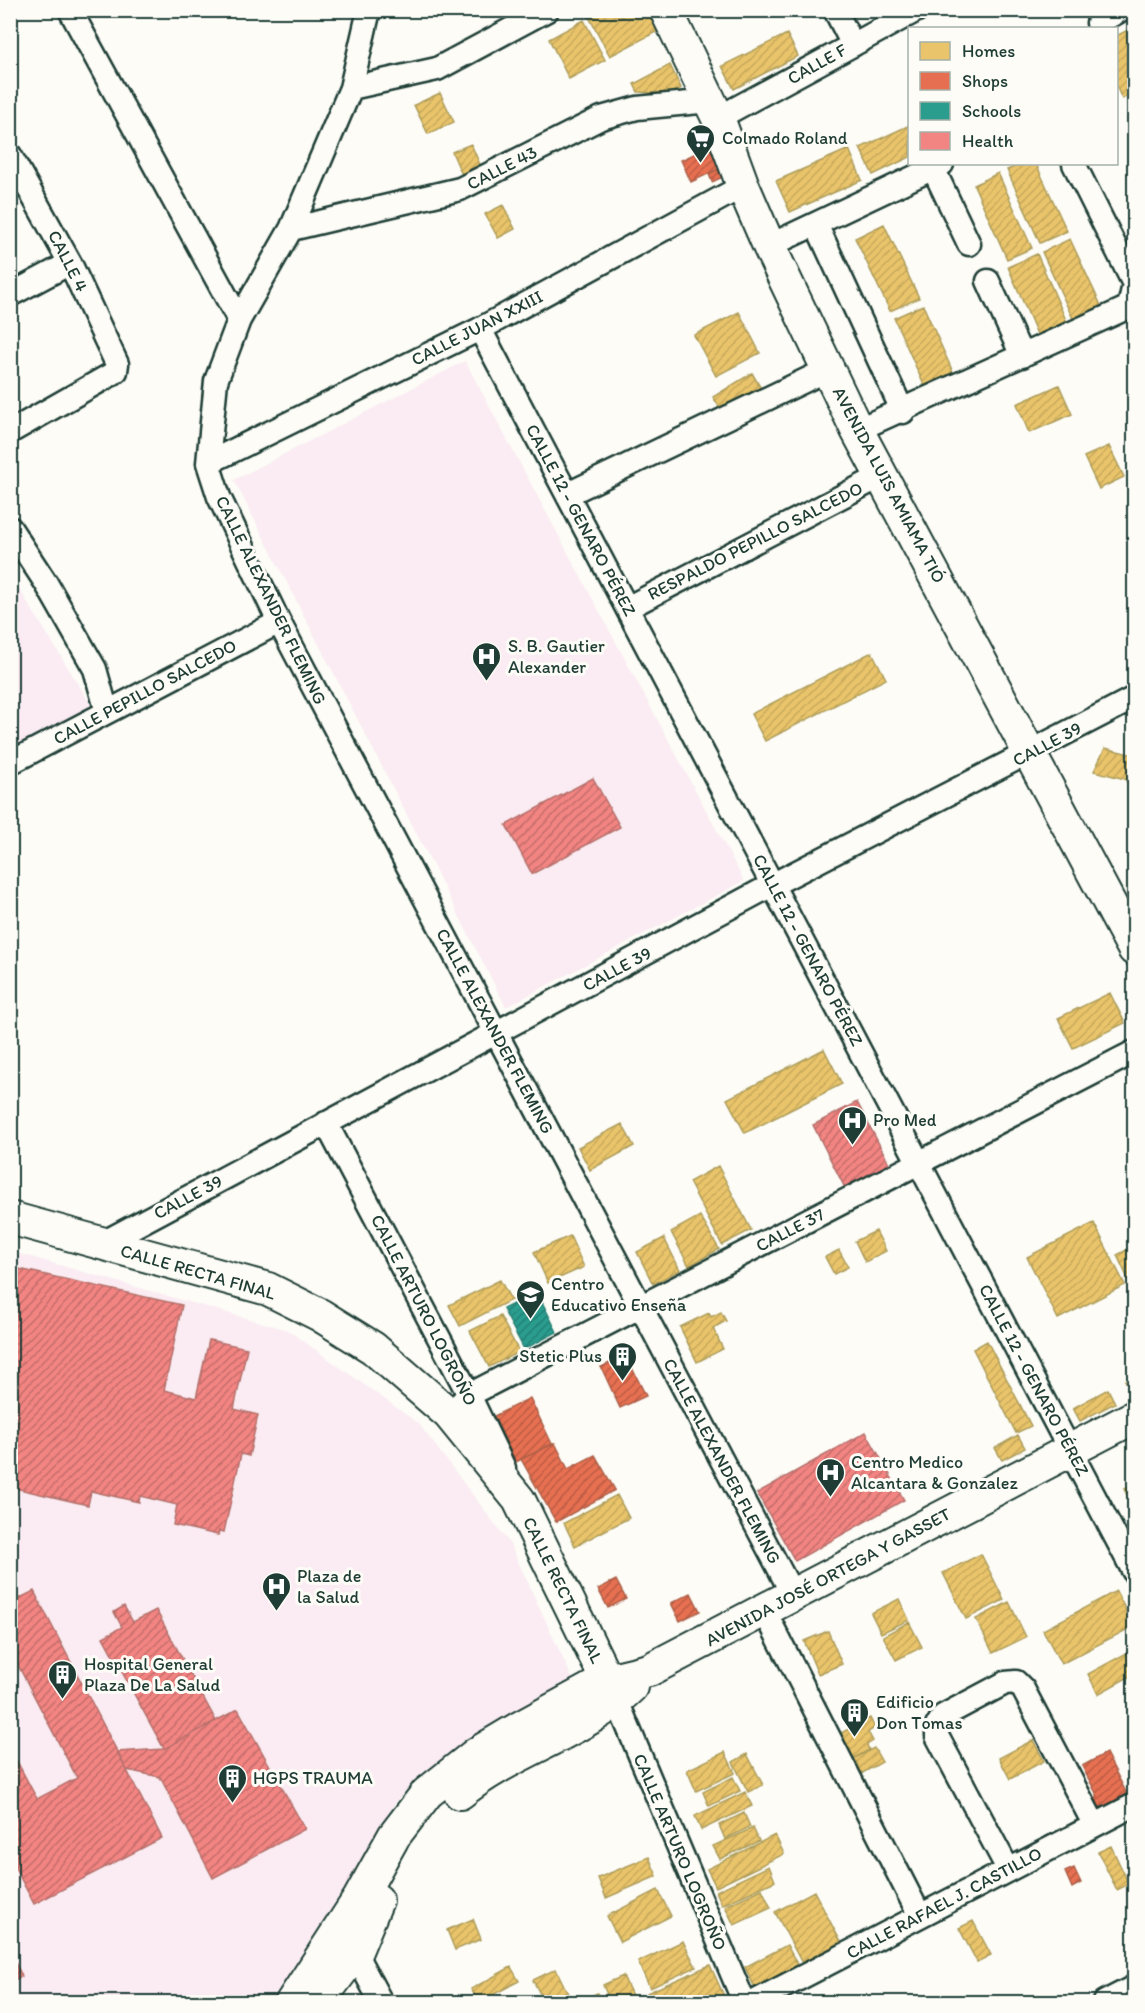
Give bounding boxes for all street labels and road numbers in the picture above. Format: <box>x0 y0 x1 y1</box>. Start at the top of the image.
street label: CALLE F <box>783 38 851 89</box>
street label: CALLE 43 <box>463 141 541 195</box>
street label: CALLE 4 <box>43 226 93 296</box>
street label: CALLE JUAN XXIII <box>407 285 547 371</box>
street label: AVENIDA LUIS AMIAMA TIÓ <box>828 383 950 587</box>
street label: CALLE 12 - GENARO PÉREZ <box>521 420 641 620</box>
street label: RESPALDO PEPILLO SALCEDO <box>644 477 866 605</box>
street label: CALLE ALEXANDER FLEMING <box>211 492 331 708</box>
street label: CALLE PEPILLO SALCEDO <box>50 634 240 750</box>
street label: CALLE 39 <box>1009 717 1085 771</box>
street label: CALLE 12 - GENARO PÉREZ <box>748 850 868 1050</box>
street label: CALLE ALEXANDER FLEMING <box>431 924 559 1138</box>
street label: CALLE 39 <box>579 942 655 996</box>
street label: CALLE 39 <box>150 1170 226 1224</box>
street label: CALLE 37 <box>752 1203 828 1257</box>
street label: CALLE ARTURO LOGROÑO <box>366 1211 482 1409</box>
street label: CALLE RECTA FINAL <box>118 1239 278 1305</box>
street label: CALLE 12 - GENARO PÉREZ <box>974 1280 1094 1480</box>
street label: CALLE ALEXANDER FLEMING <box>658 1354 786 1568</box>
street label: AVENIDA JOSÉ ORTEGA Y GASSET <box>702 1503 954 1651</box>
street label: CALLE RECTA FINAL <box>518 1513 608 1667</box>
street label: CALLE ARTURO LOGROÑO <box>629 1750 731 1954</box>
street label: CALLE RAFAEL J. CASTILLO <box>842 1842 1046 1964</box>

